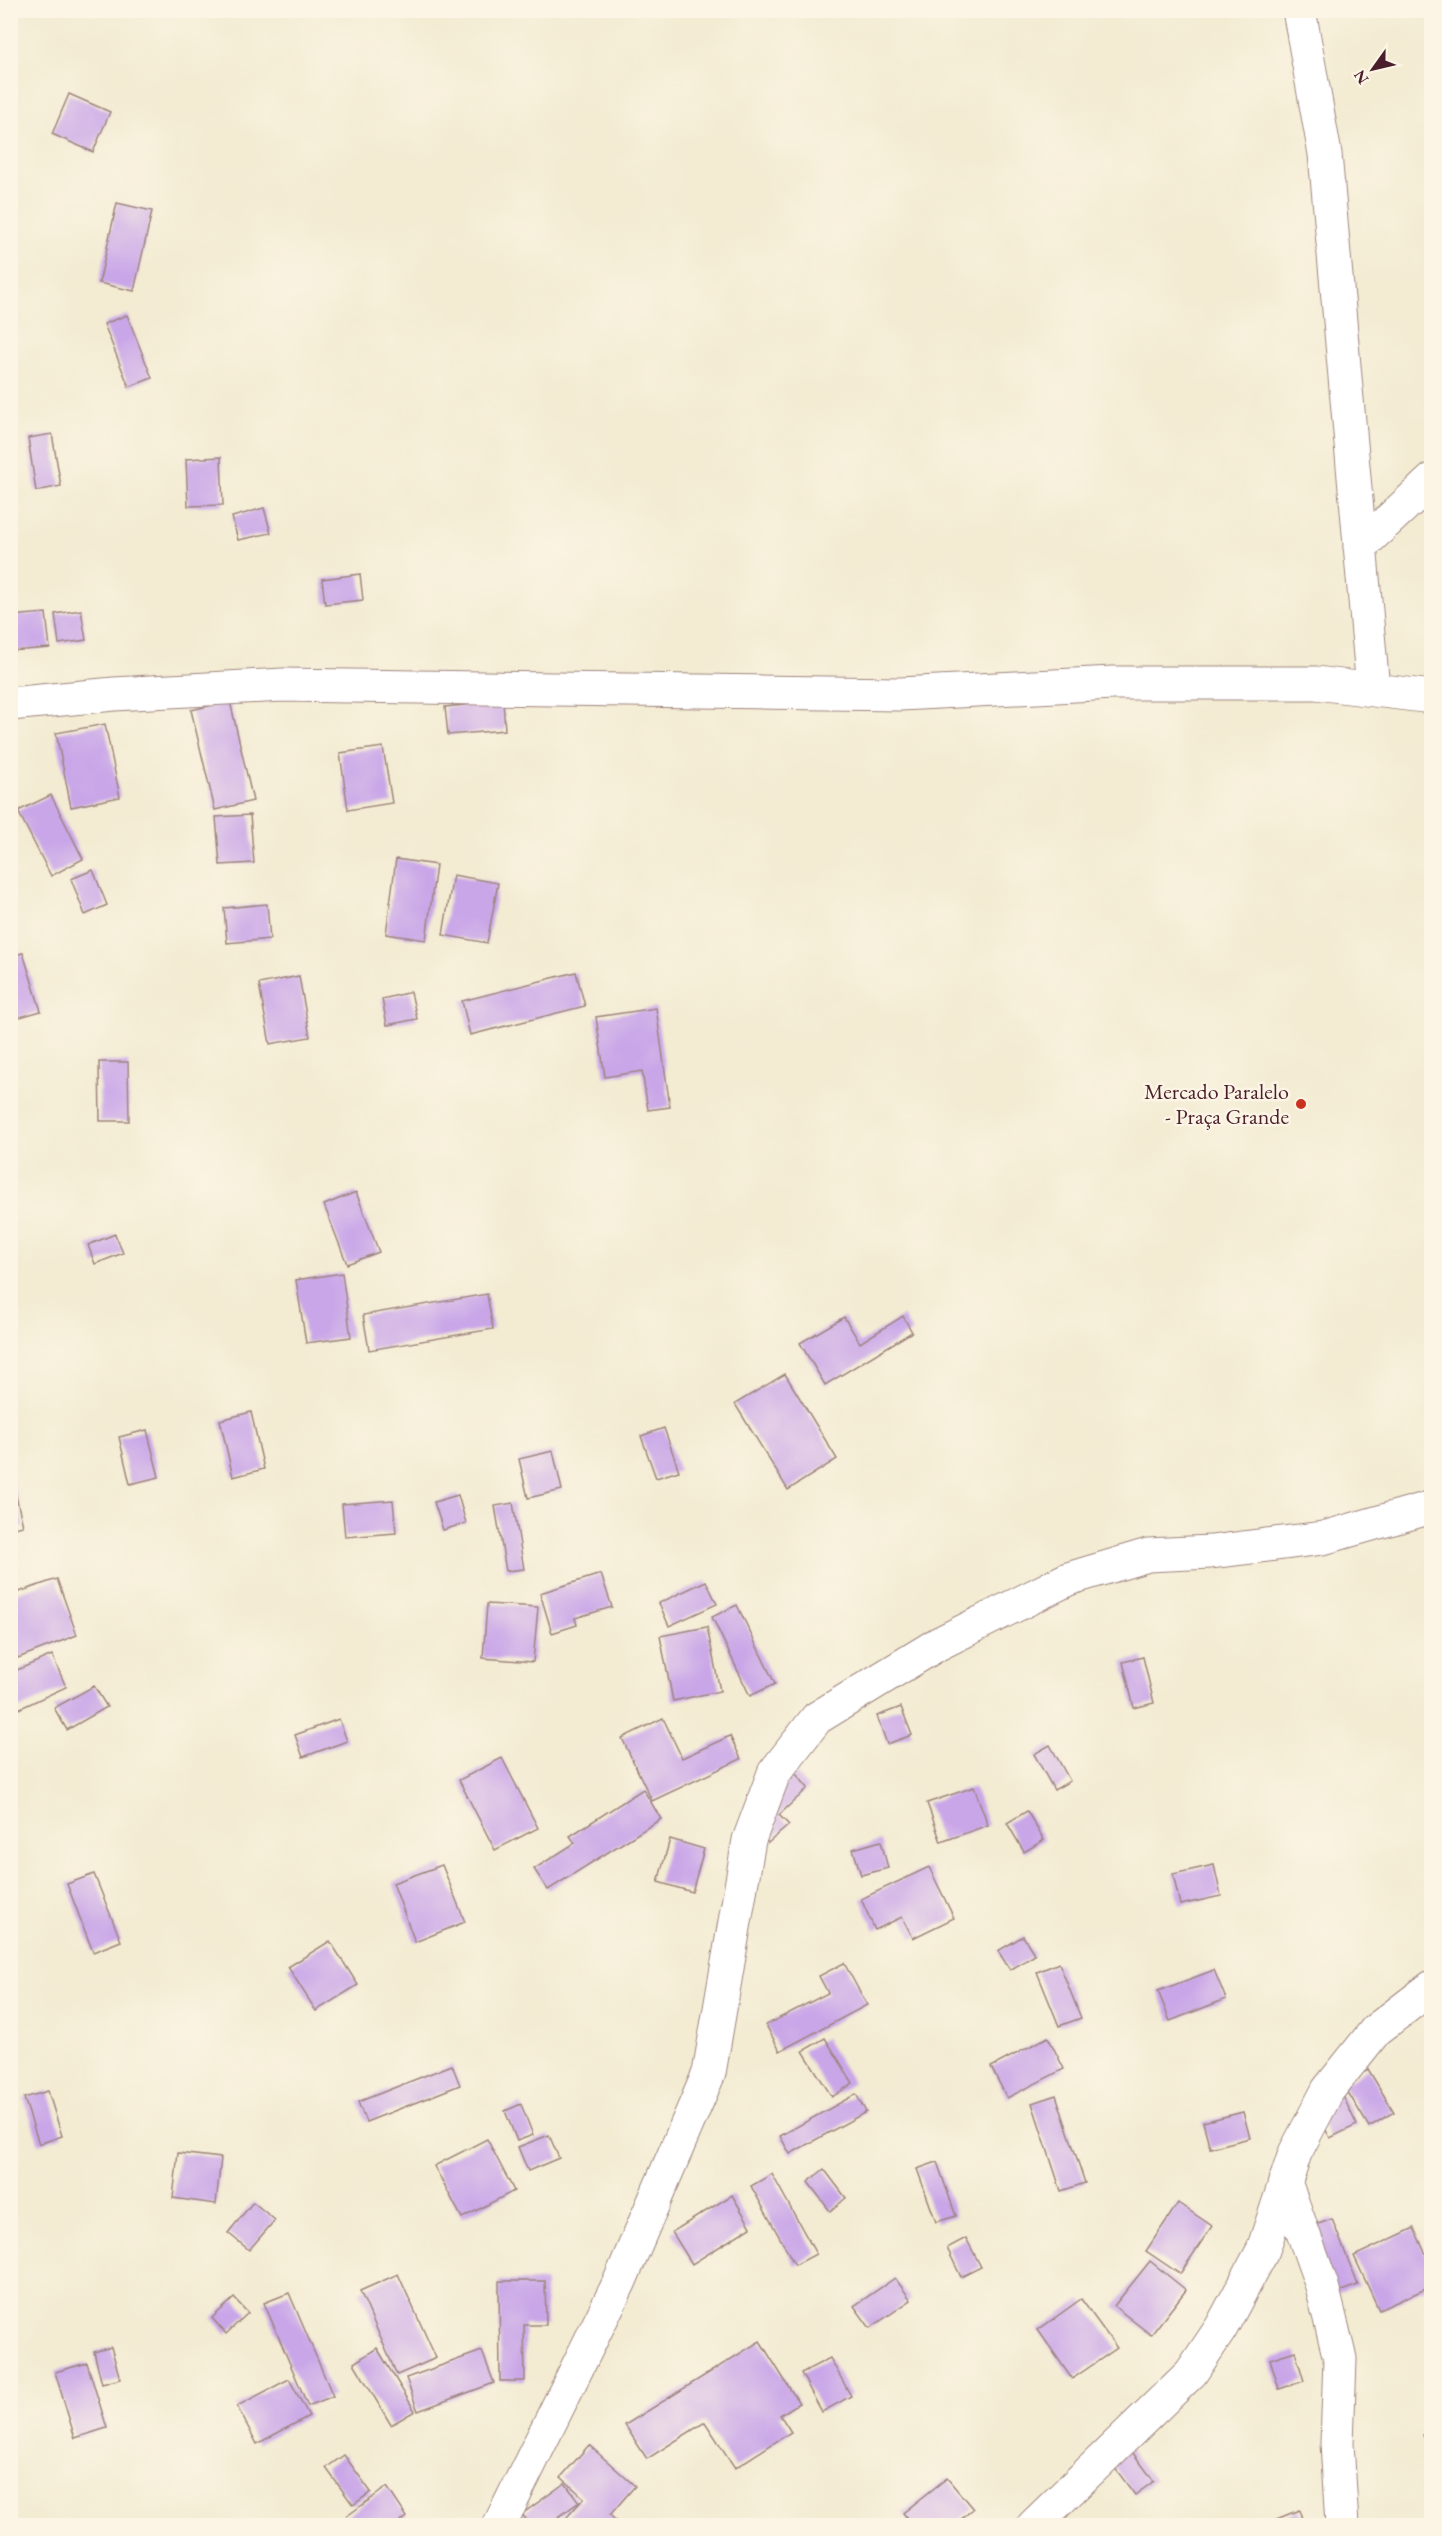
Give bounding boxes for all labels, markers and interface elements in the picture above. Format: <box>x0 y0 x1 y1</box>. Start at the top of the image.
north arrow <box>1343 39 1403 99</box>
text: N <box>1349 66 1373 88</box>
place label: Mercado Paralelo - Praça Grande <box>1144 1077 1289 1131</box>
marker: Mercado Paralelo - Praça Grande <box>1294 1097 1308 1111</box>

